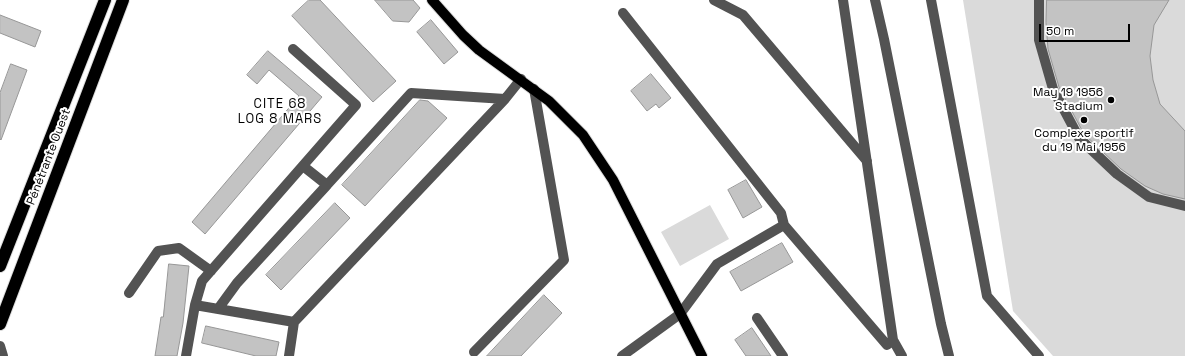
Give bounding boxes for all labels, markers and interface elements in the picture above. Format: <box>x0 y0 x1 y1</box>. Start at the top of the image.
scale bar <box>1041 16 1132 42</box>
text: 50 m <box>1046 23 1074 39</box>
place label: May 19 1956 Stadium <box>1033 86 1103 114</box>
marker: May 19 1956 Stadium <box>1106 95 1116 105</box>
district label: CITE 68 LOG 8 MARS <box>238 96 322 127</box>
street label: Pénétrante Ouest <box>24 107 74 207</box>
marker: Complexe sportif du 19 Mai 1956 <box>1079 115 1089 125</box>
place label: Complexe sportif du 19 Mai 1956 <box>1034 127 1134 155</box>

